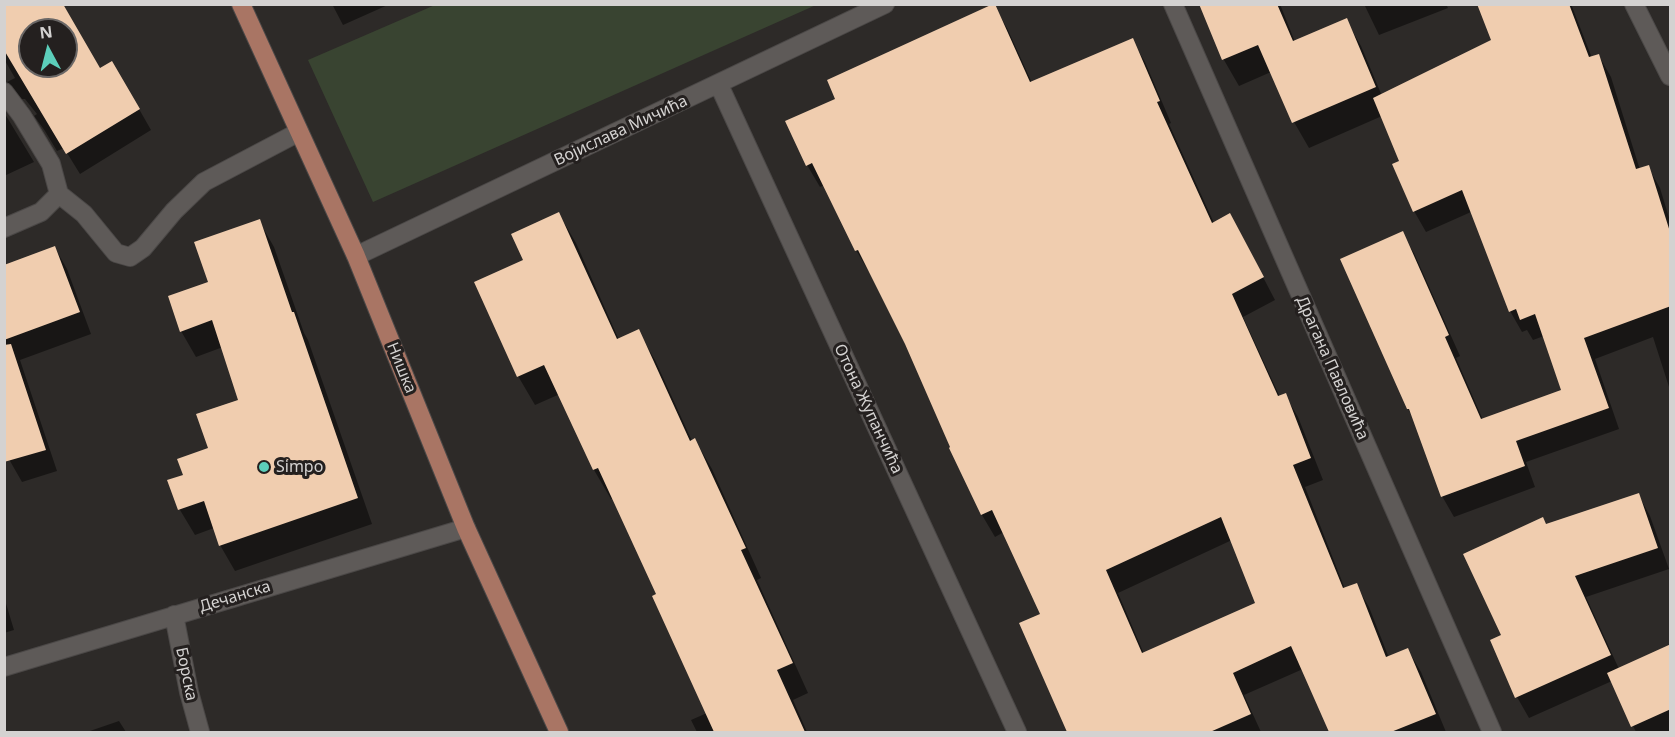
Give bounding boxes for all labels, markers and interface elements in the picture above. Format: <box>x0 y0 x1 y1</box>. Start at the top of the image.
north arrow <box>18 18 78 78</box>
text: N <box>38 20 54 44</box>
street label: Војислава Мичића <box>551 92 691 170</box>
street label: Драгана Павловића <box>1292 293 1372 443</box>
street label: Нишка <box>382 340 420 396</box>
street label: Отона Жупанчића <box>830 341 906 477</box>
place label: Simpo <box>276 457 323 477</box>
marker: Simpo <box>257 460 271 474</box>
street label: Дечанска <box>197 577 273 617</box>
street label: Борска <box>171 646 201 702</box>

